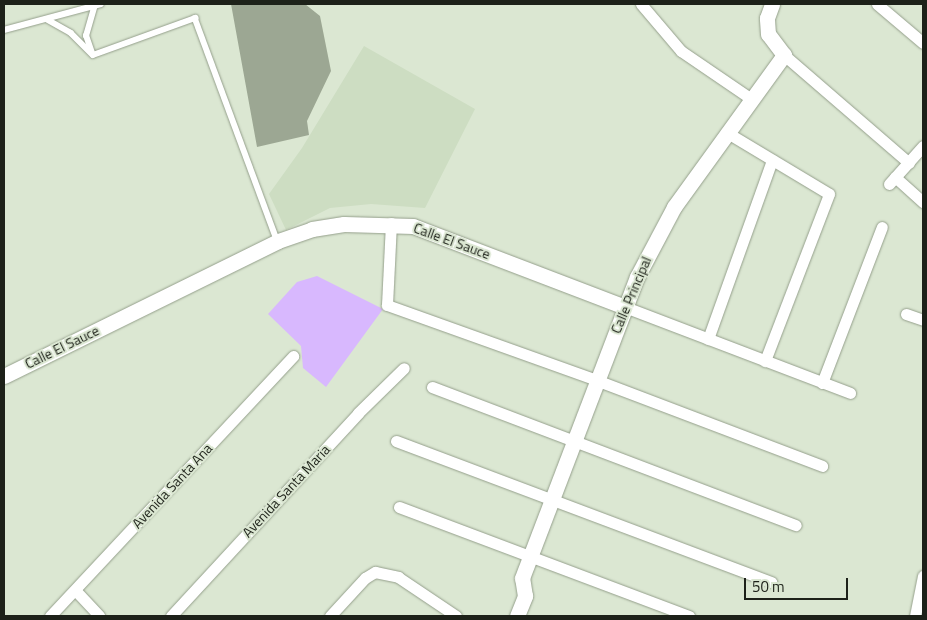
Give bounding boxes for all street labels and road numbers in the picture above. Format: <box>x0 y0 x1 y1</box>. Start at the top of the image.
street label: Calle El Sauce <box>411 219 493 263</box>
street label: Calle Principal <box>607 254 655 336</box>
street label: Calle El Sauce <box>22 322 102 372</box>
street label: Avenida Santa Ana <box>128 440 216 532</box>
street label: Avenida Santa Maria <box>239 441 333 541</box>

